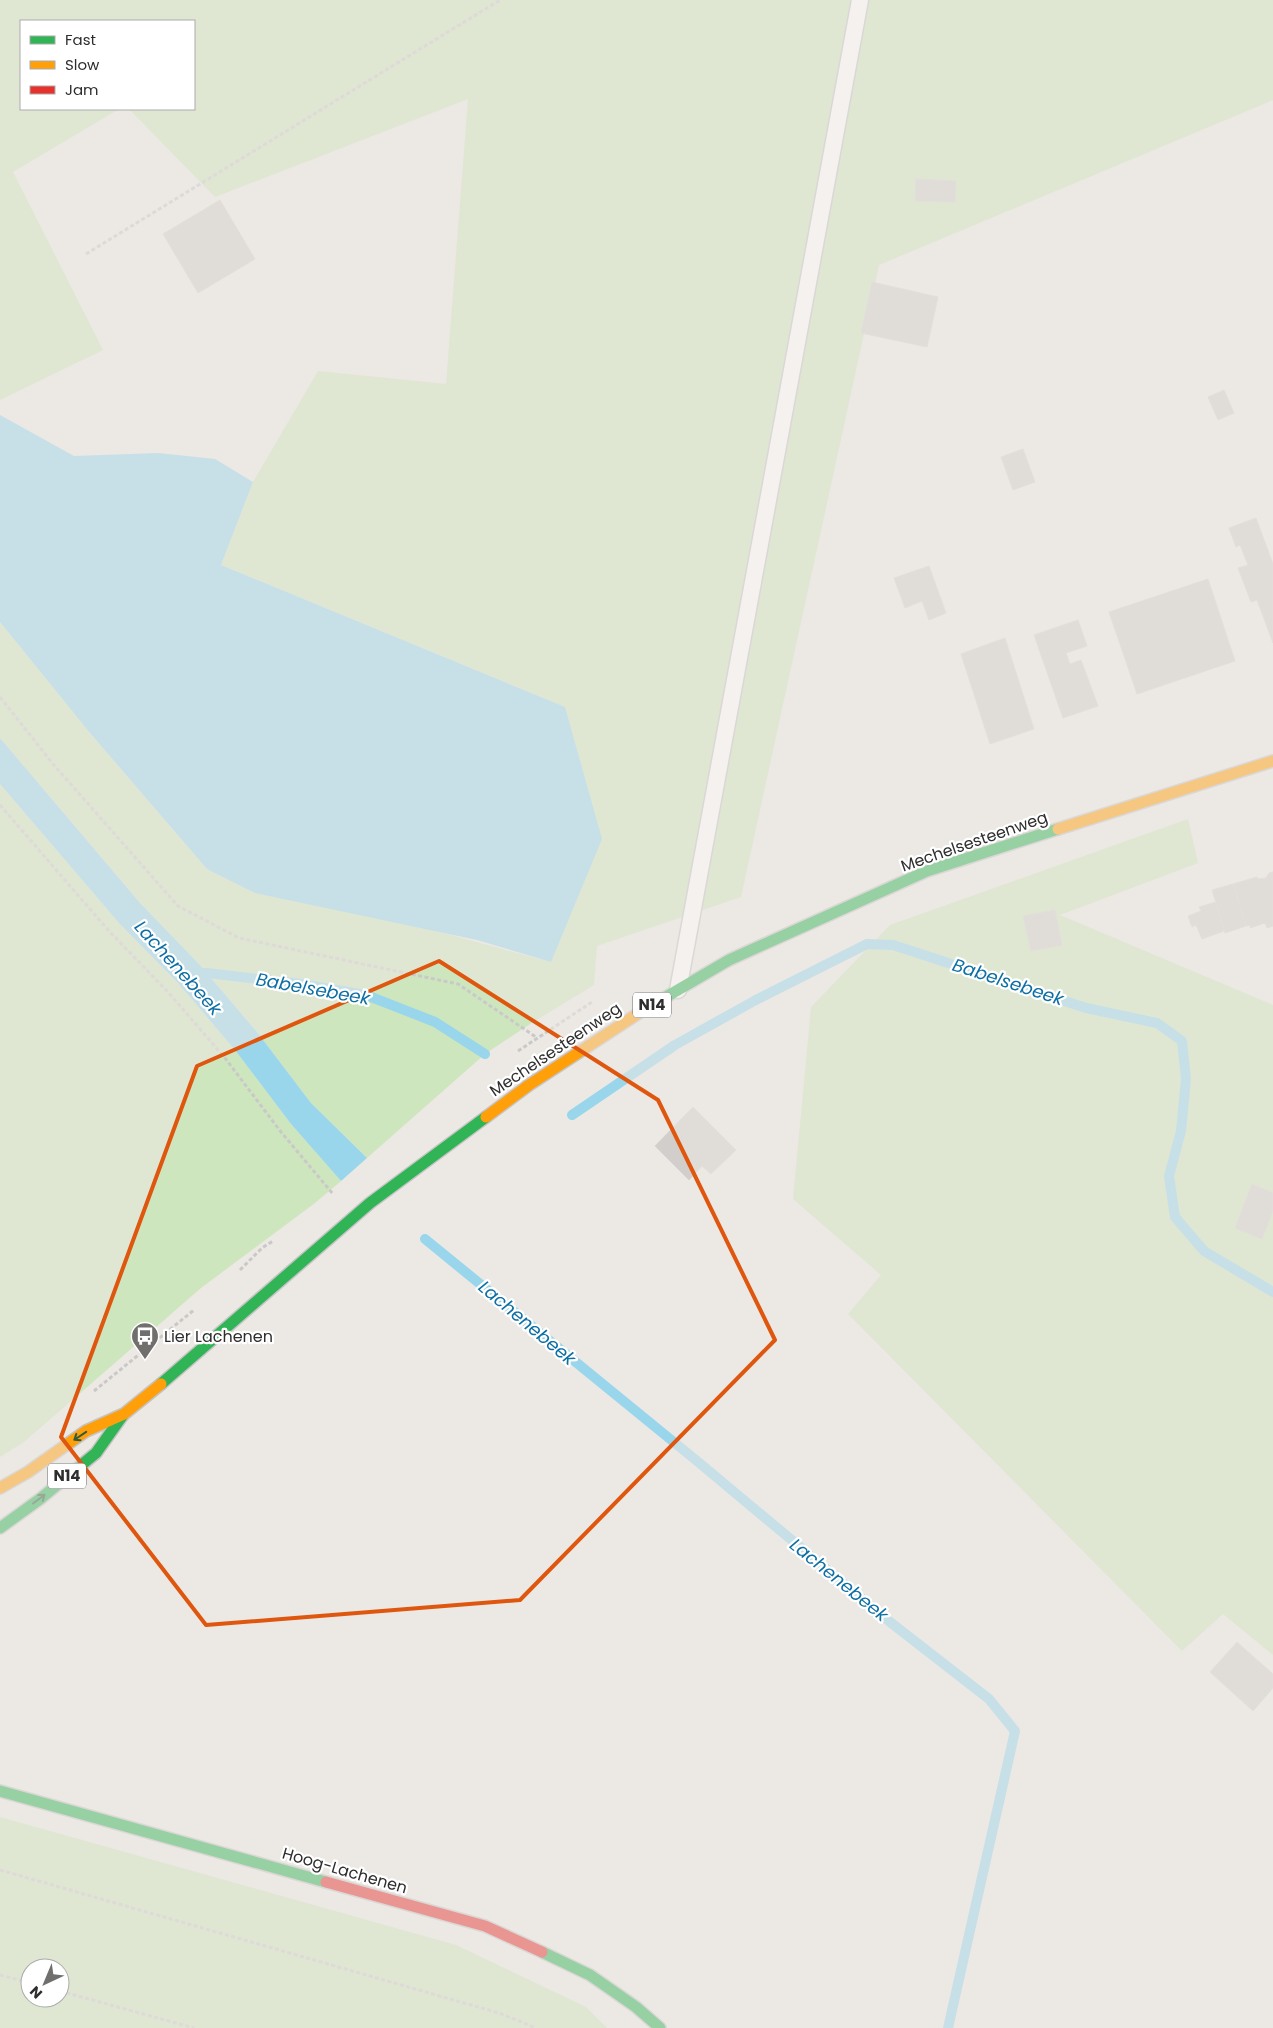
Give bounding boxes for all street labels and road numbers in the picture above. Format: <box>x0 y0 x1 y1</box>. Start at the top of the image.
street label: Mechelsesteenweg <box>898 806 1051 877</box>
road number: N14 <box>633 992 671 1018</box>
street label: Mechelsesteenweg <box>485 997 626 1102</box>
road number: N14 <box>48 1464 86 1488</box>
street label: Hoog-Lachenen <box>280 1842 410 1899</box>

